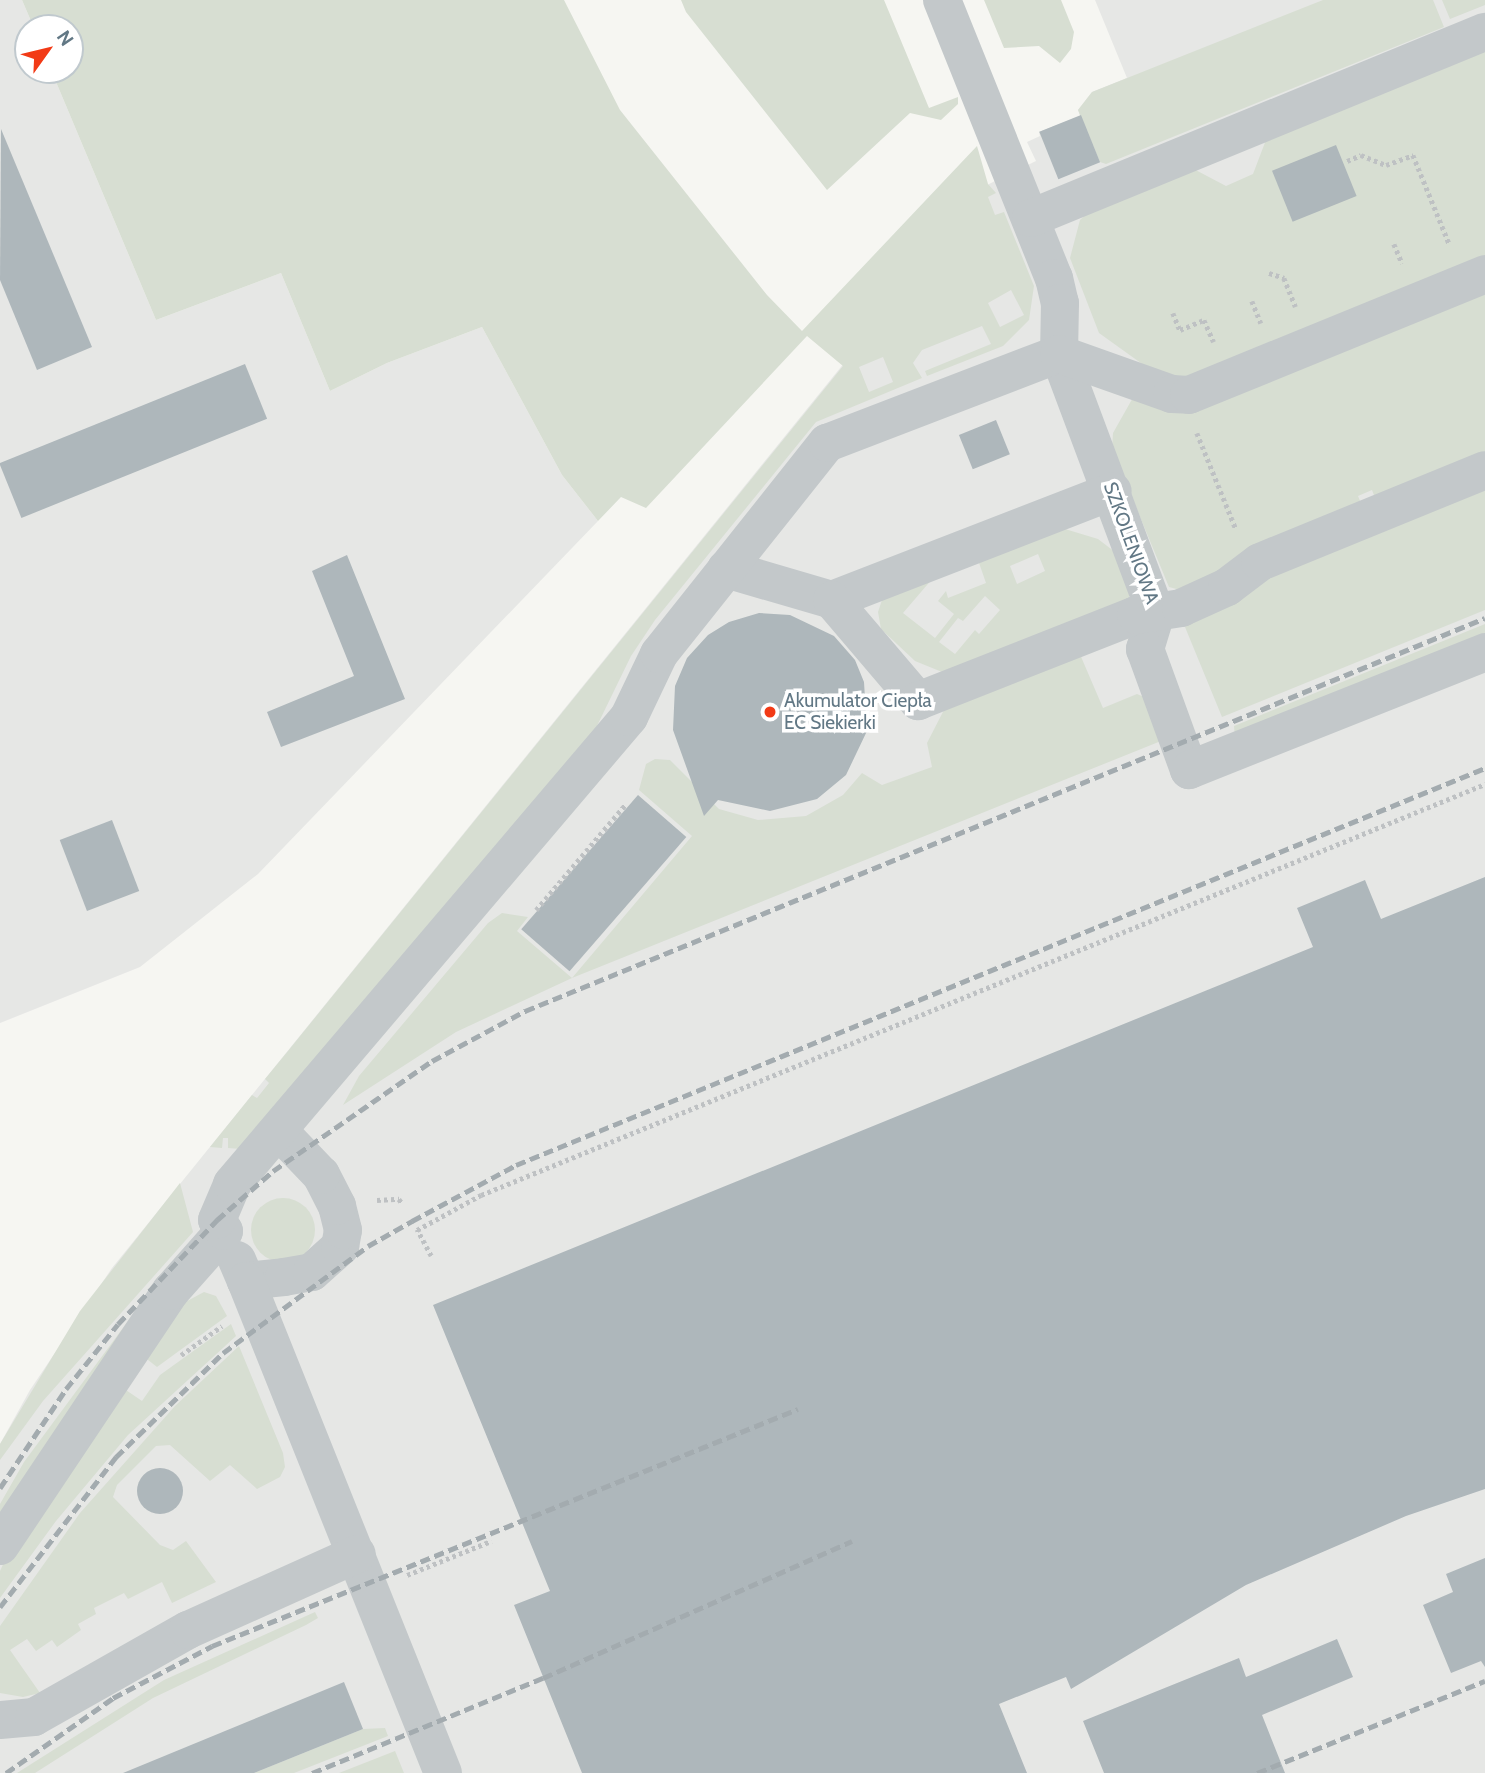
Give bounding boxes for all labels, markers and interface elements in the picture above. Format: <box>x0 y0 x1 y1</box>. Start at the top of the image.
north arrow <box>14 14 84 84</box>
text: N <box>52 26 78 50</box>
street label: SZKOLENIOWA <box>1098 479 1164 607</box>
place label: Akumulator Ciepła EC Siekierki <box>784 690 931 734</box>
marker: Akumulator Ciepła EC Siekierki <box>762 704 778 720</box>

